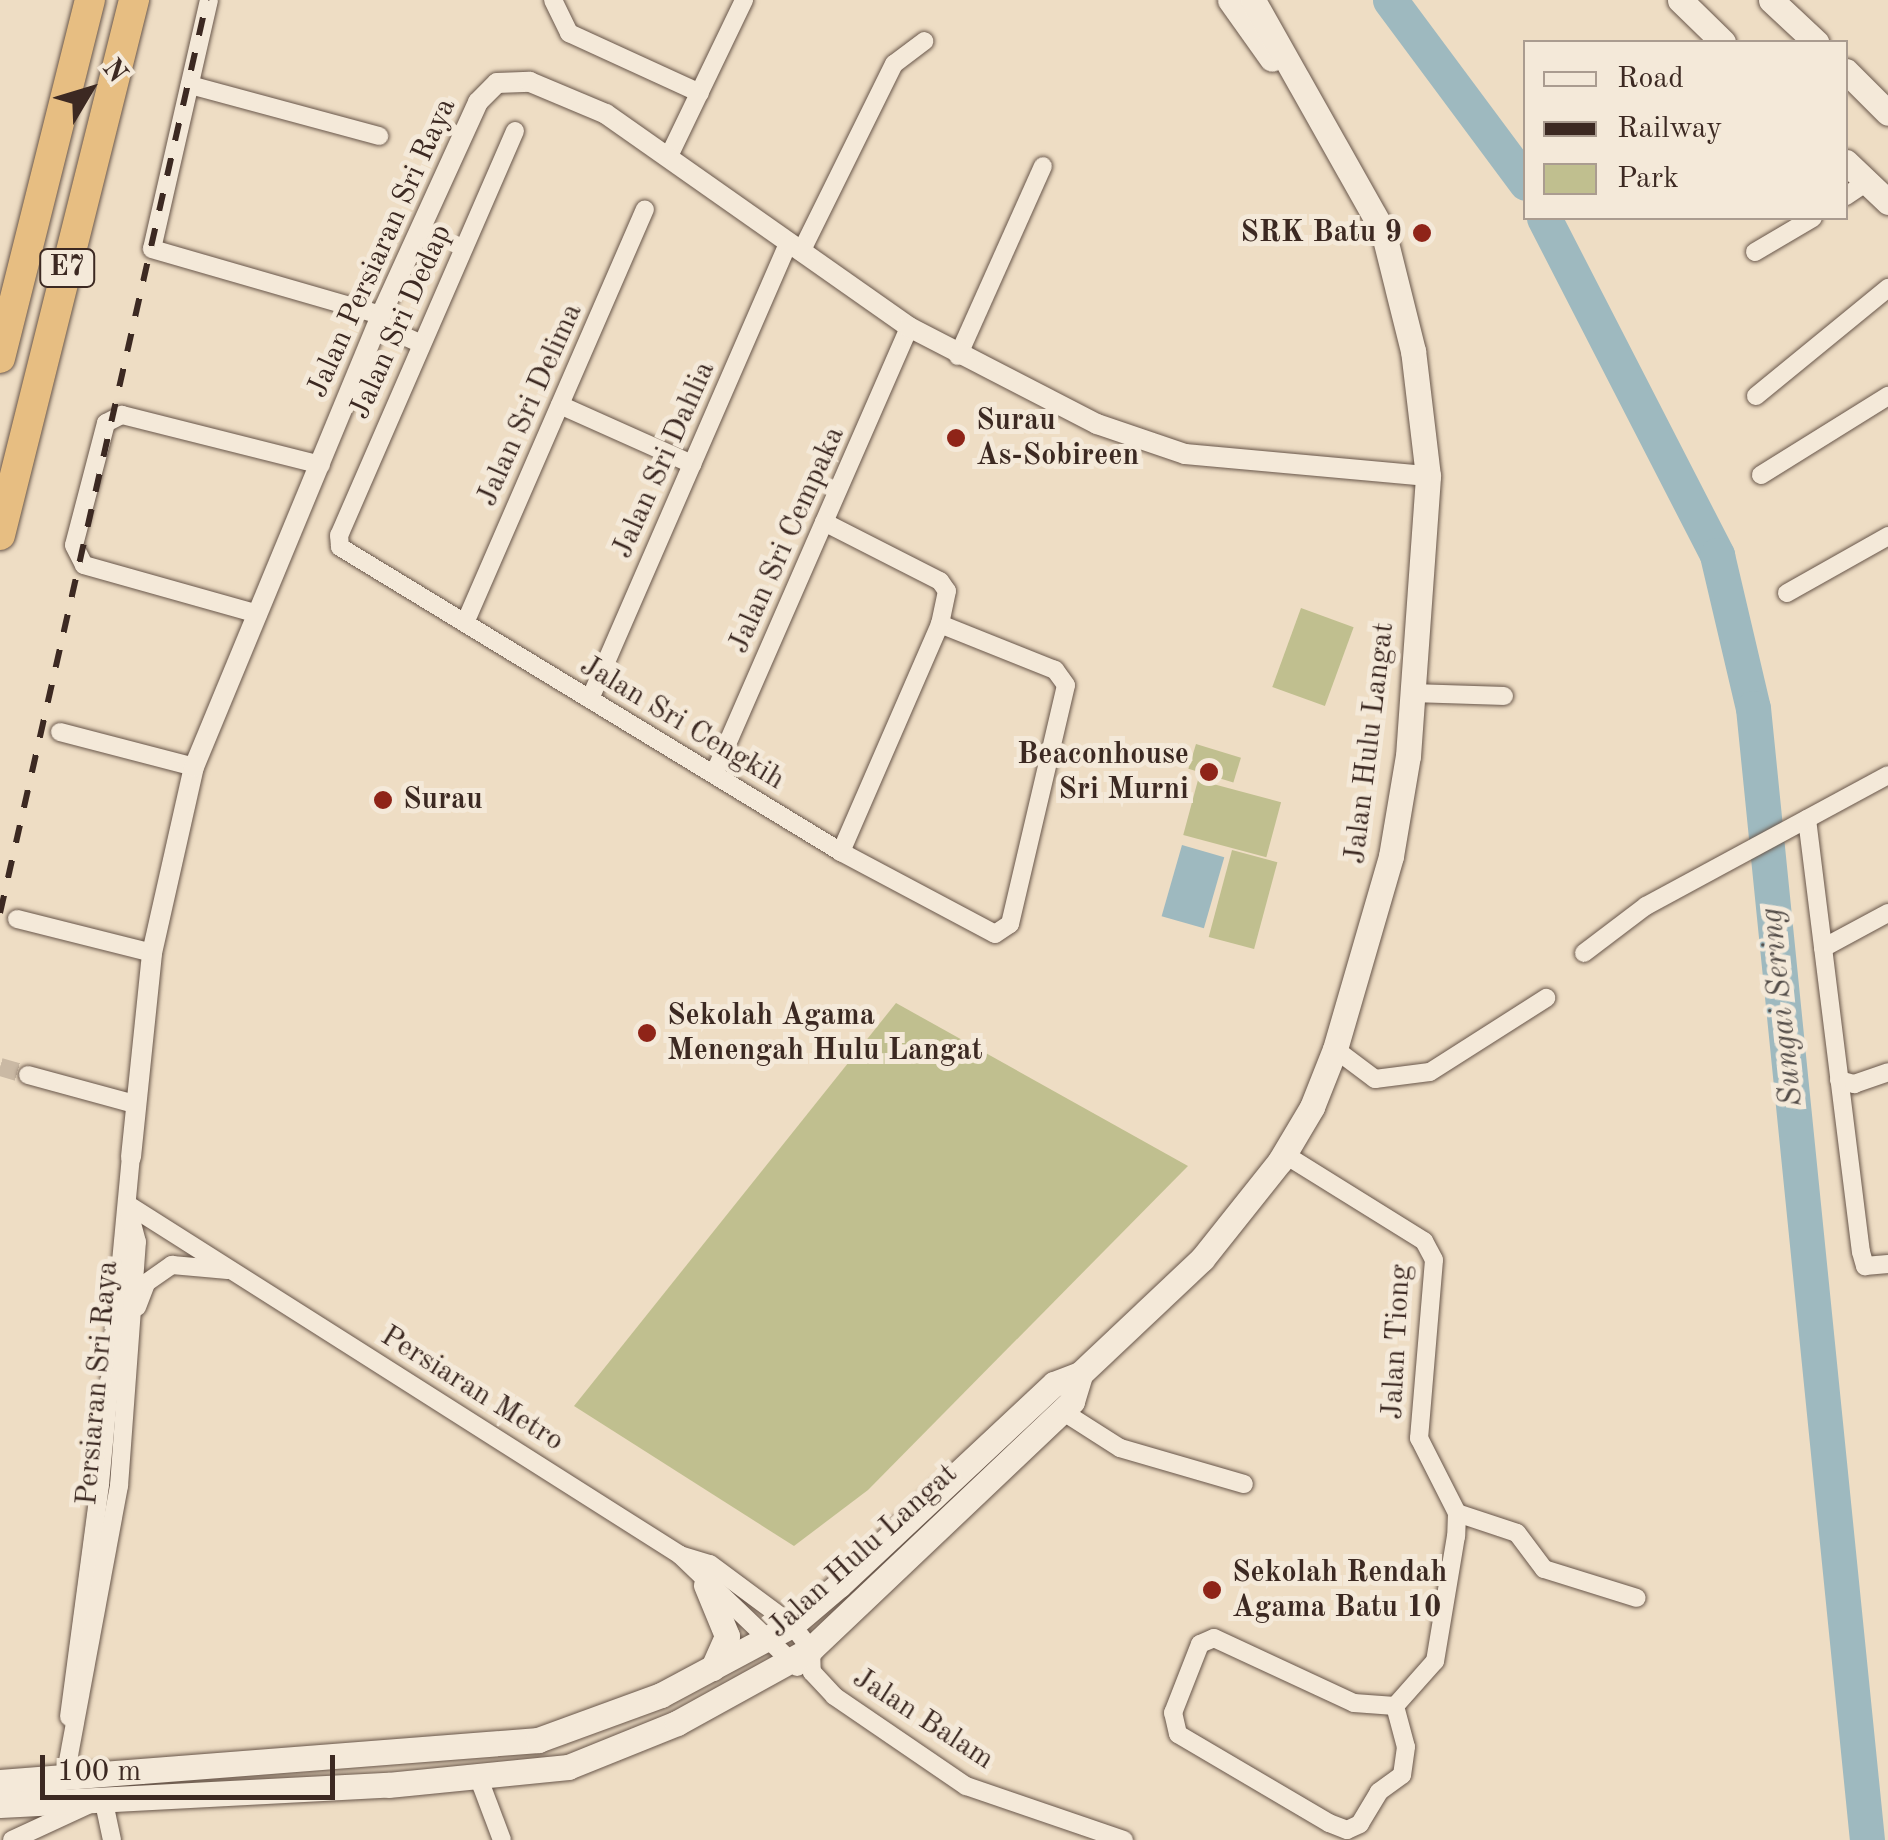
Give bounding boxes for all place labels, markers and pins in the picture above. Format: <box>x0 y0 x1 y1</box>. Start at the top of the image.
place label: SRK Batu 9 <box>1240 215 1402 251</box>
marker: SRK Batu 9 <box>1411 222 1433 244</box>
place label: Surau As-Sobireen <box>976 403 1139 474</box>
marker: Surau As-Sobireen <box>945 427 967 449</box>
place label: Beaconhouse Sri Murni <box>1017 737 1189 808</box>
marker: Beaconhouse Sri Murni <box>1198 761 1220 783</box>
place label: Surau <box>403 782 483 818</box>
marker: Surau <box>372 789 394 811</box>
place label: Sekolah Agama Menengah Hulu Langat <box>667 998 983 1068</box>
marker: Sekolah Agama Menengah Hulu Langat <box>636 1022 658 1044</box>
place label: Sekolah Rendah Agama Batu 10 <box>1232 1555 1447 1626</box>
marker: Sekolah Rendah Agama Batu 10 <box>1201 1579 1223 1601</box>

